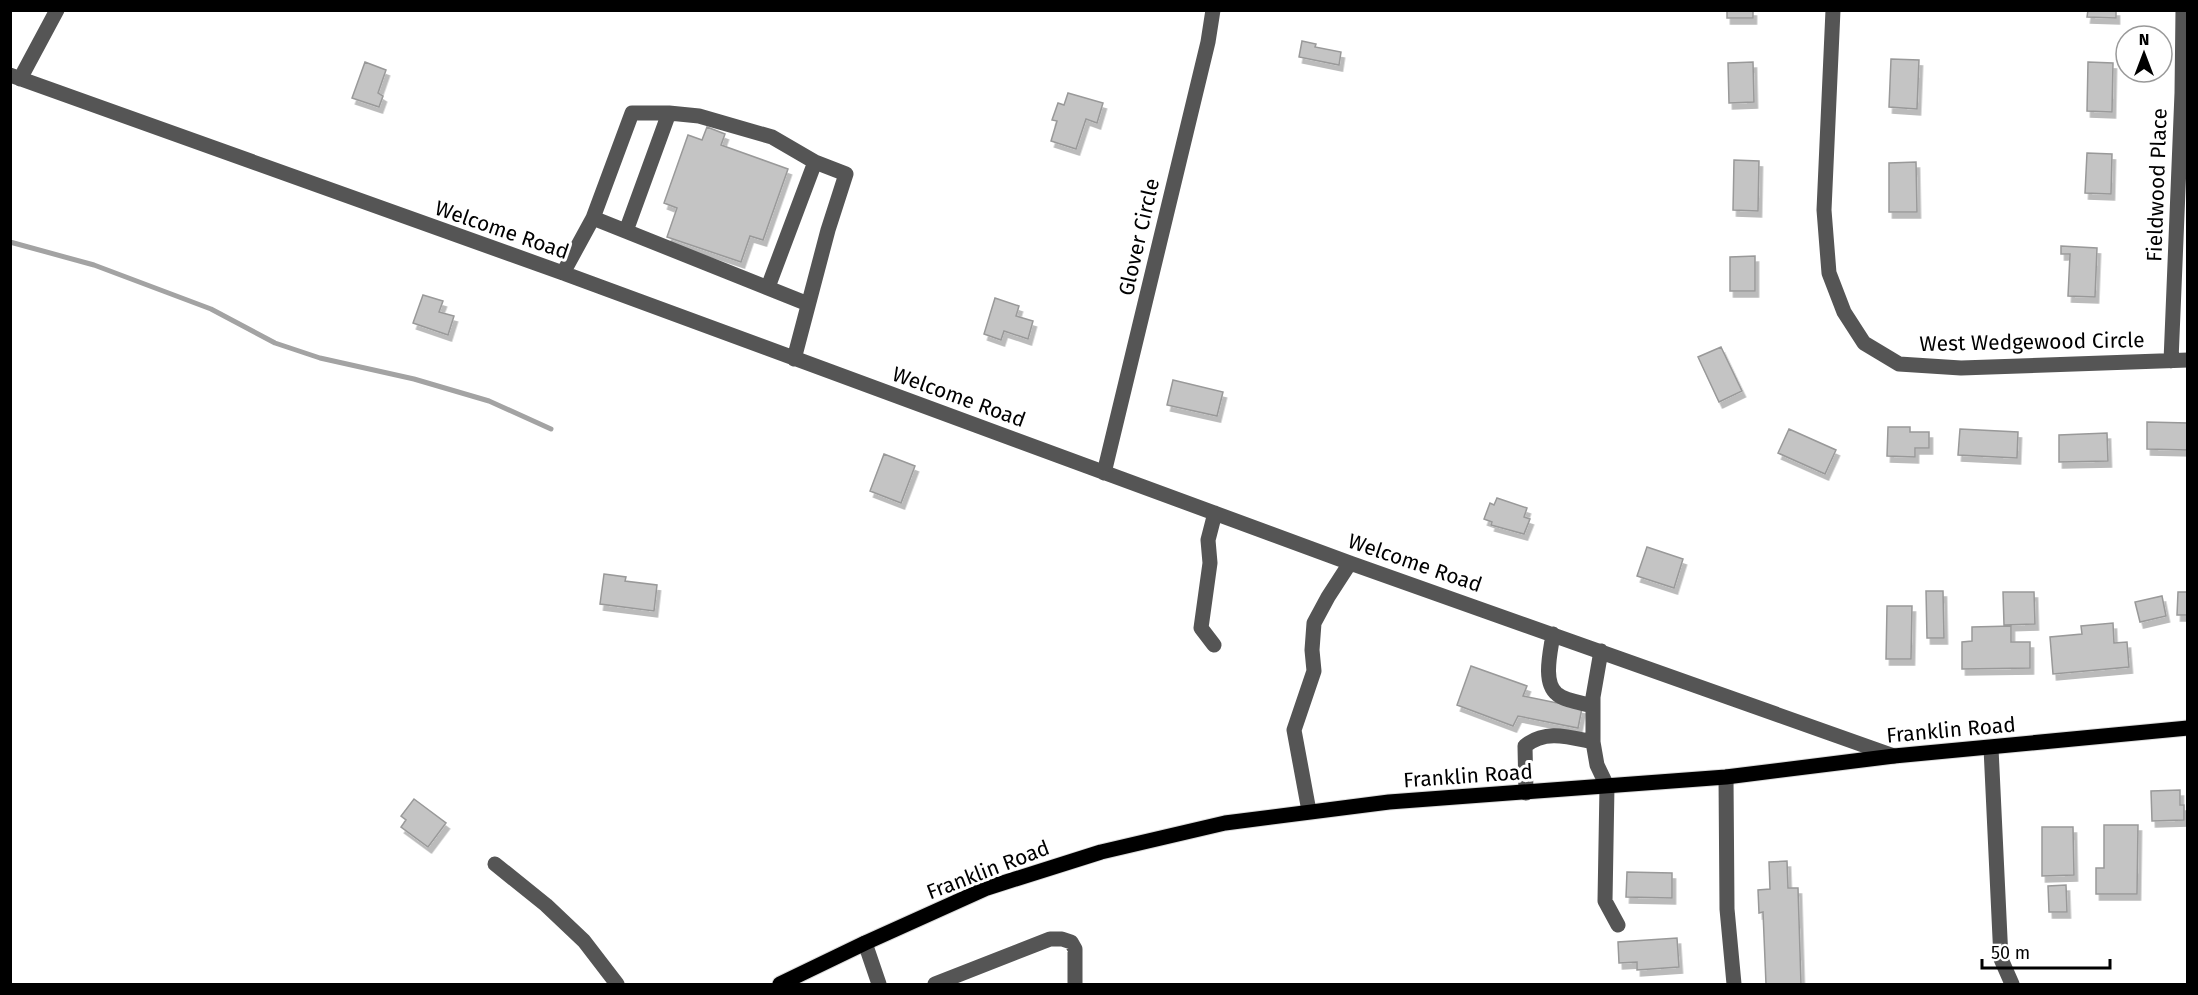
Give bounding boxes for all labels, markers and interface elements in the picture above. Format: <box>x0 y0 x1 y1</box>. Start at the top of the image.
north arrow <box>2114 24 2174 84</box>
text: N <box>2139 30 2149 49</box>
street label: Fieldwood Place <box>2141 108 2173 262</box>
street label: Glover Circle <box>1113 176 1165 298</box>
street label: Welcome Road <box>432 195 572 265</box>
street label: West Wedgewood Circle <box>1919 327 2145 357</box>
street label: Welcome Road <box>889 361 1029 433</box>
street label: Welcome Road <box>1345 528 1485 598</box>
street label: Franklin Road <box>1885 711 2017 749</box>
street label: Franklin Road <box>1402 759 1534 793</box>
street label: Franklin Road <box>923 835 1053 905</box>
scale bar <box>1982 932 2110 970</box>
text: 50 m <box>1991 942 2030 964</box>

